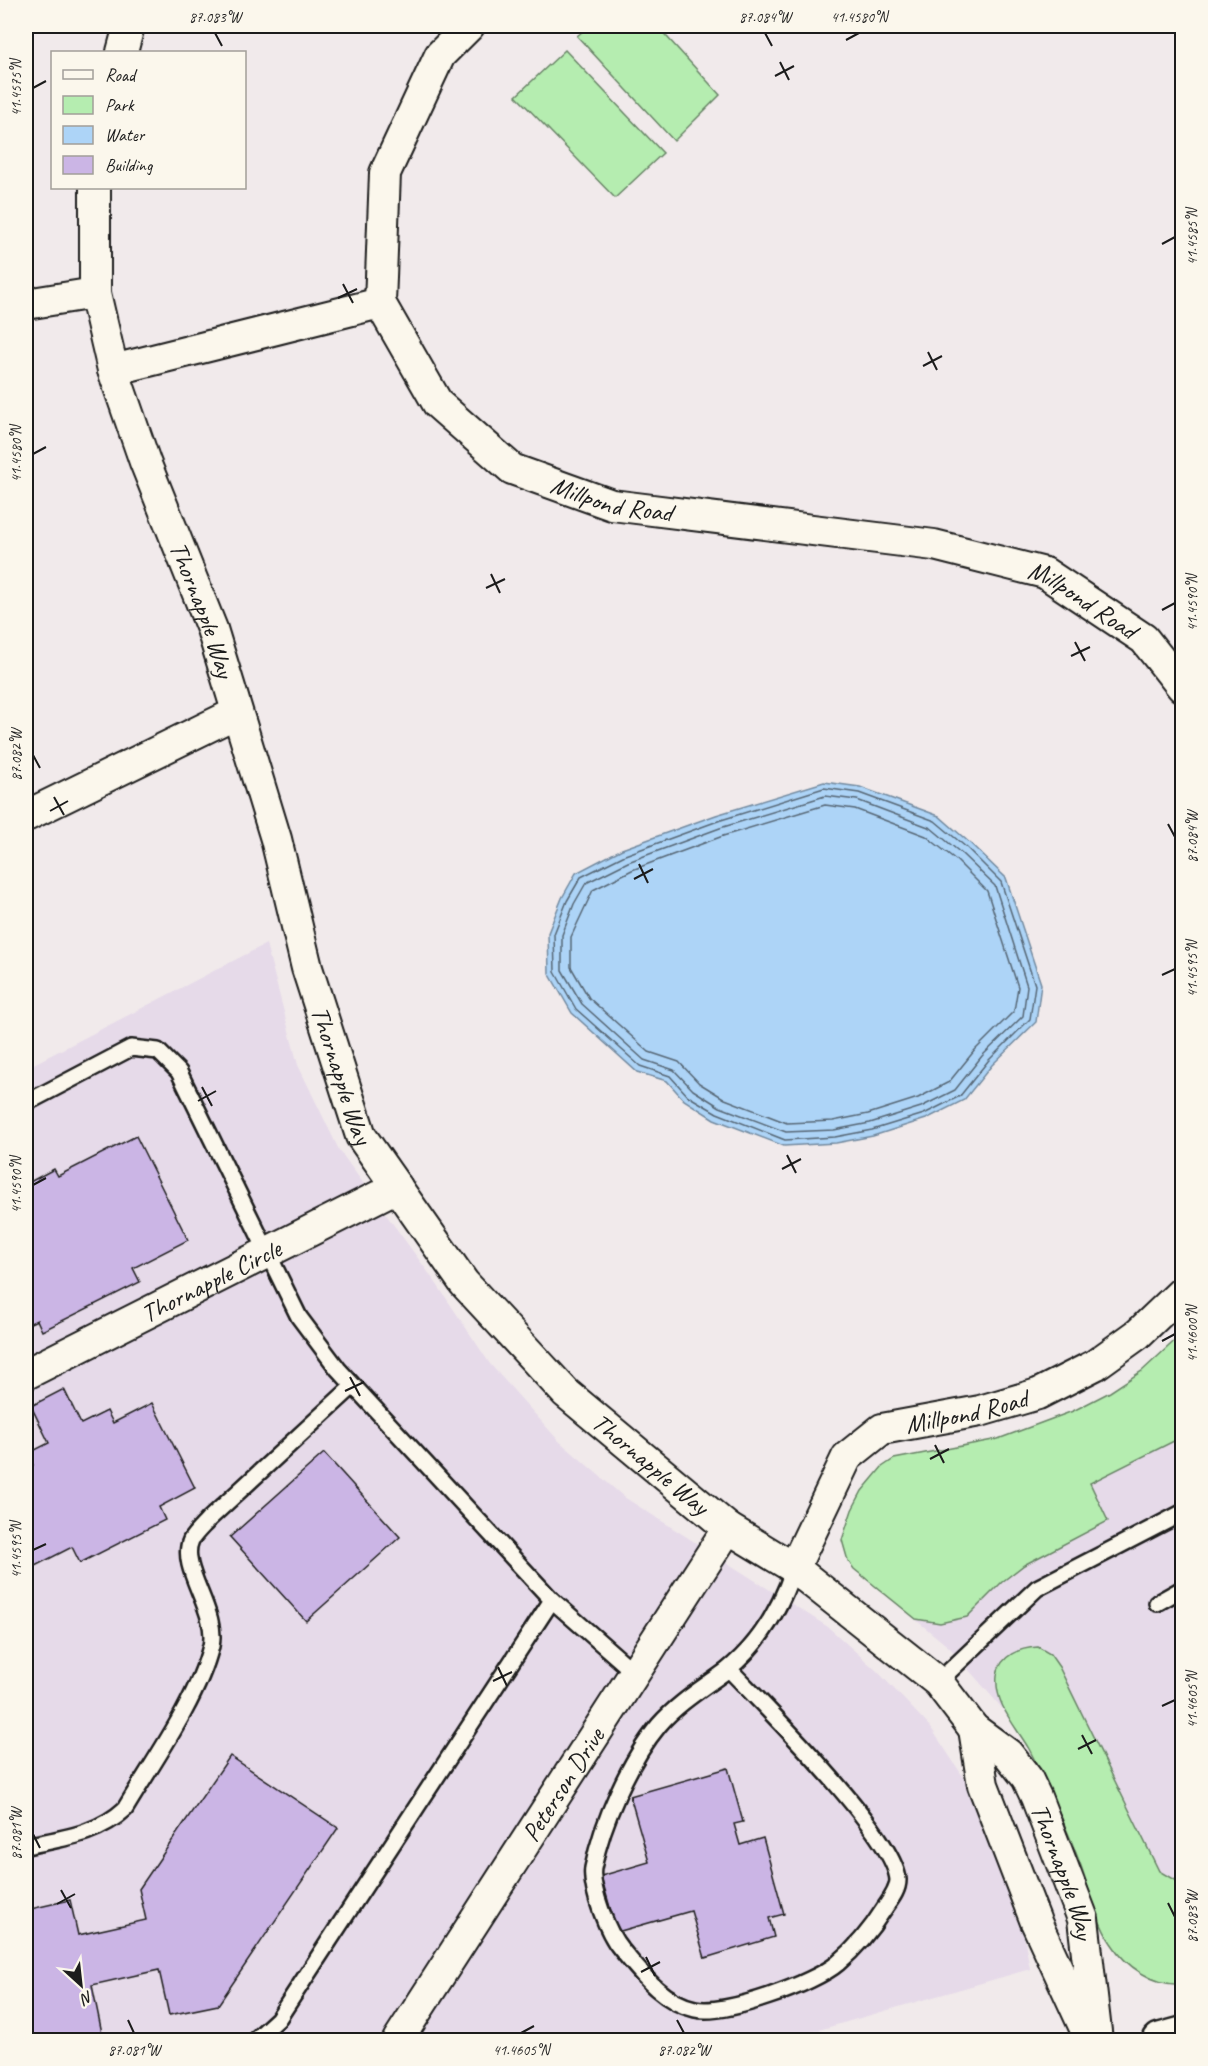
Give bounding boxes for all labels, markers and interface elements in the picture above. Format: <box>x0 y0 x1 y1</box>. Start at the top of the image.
text: 87.083°W <box>189 8 244 27</box>
text: 87.084°W <box>739 8 794 27</box>
text: 41.4580°N <box>831 8 890 27</box>
legend <box>51 51 246 189</box>
text: 41.4575°N <box>7 57 26 116</box>
text: Road <box>105 64 138 86</box>
text: Park <box>105 94 135 116</box>
text: Water <box>105 124 146 146</box>
text: Building <box>105 154 154 176</box>
text: 41.4585°N <box>1183 206 1202 265</box>
text: 41.4580°N <box>7 423 26 482</box>
street label: Millpond Road <box>546 468 678 530</box>
street label: Thornapple Way <box>162 537 242 684</box>
street label: Millpond Road <box>1025 553 1147 649</box>
text: 41.4590°N <box>1183 572 1202 631</box>
text: 87.082°W <box>7 726 26 781</box>
text: 87.084°W <box>1183 808 1202 863</box>
text: 41.4595°N <box>1183 938 1202 997</box>
street label: Thornapple Way <box>303 1002 379 1153</box>
text: 41.4590°N <box>7 1154 26 1213</box>
street label: Thornapple Circle <box>136 1232 288 1330</box>
text: 41.4600°N <box>1183 1303 1202 1362</box>
street label: Millpond Road <box>903 1381 1035 1441</box>
street label: Thornapple Way <box>585 1406 717 1524</box>
text: 41.4595°N <box>7 1519 26 1578</box>
text: 41.4605°N <box>1183 1669 1202 1728</box>
street label: Peterson Drive <box>514 1720 613 1848</box>
street label: Thornapple Way <box>1023 1799 1101 1943</box>
text: 87.081°W <box>7 1805 26 1860</box>
text: 87.083°W <box>1183 1888 1202 1943</box>
north arrow <box>51 1955 111 2015</box>
text: N <box>76 1986 96 2010</box>
text: 87.081°W <box>108 2041 163 2060</box>
text: 41.4605°N <box>493 2041 552 2060</box>
text: 87.082°W <box>658 2041 713 2060</box>

